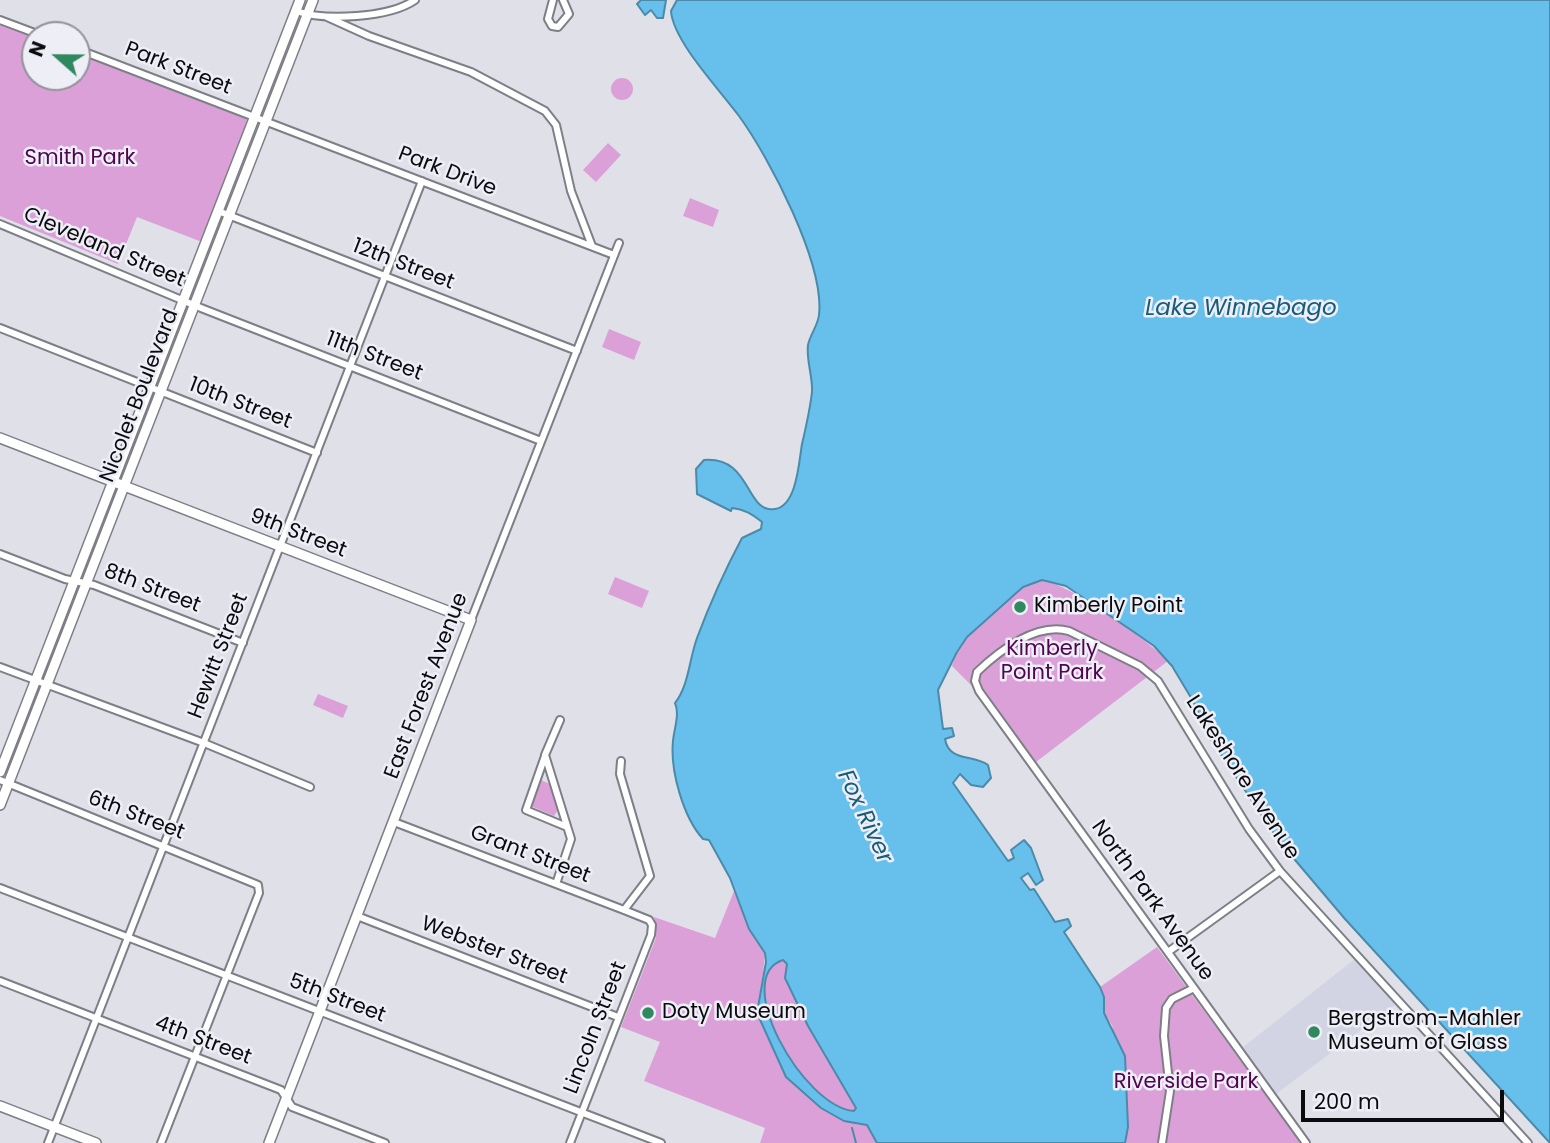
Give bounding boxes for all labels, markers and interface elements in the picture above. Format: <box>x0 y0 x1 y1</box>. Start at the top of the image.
north arrow <box>21 21 91 91</box>
street label: Park Street <box>121 37 235 101</box>
text: N <box>23 38 53 61</box>
street label: Park Drive <box>394 142 500 202</box>
park label: Smith Park <box>25 146 135 172</box>
street label: Cleveland Street <box>19 203 189 293</box>
street label: 12th Street <box>349 234 457 296</box>
water label: Lake Winnebago <box>1145 295 1337 323</box>
street label: Nicolet Boulevard <box>95 306 185 486</box>
street label: 11th Street <box>322 327 426 387</box>
street label: 10th Street <box>185 373 295 435</box>
street label: 9th Street <box>246 504 350 564</box>
street label: 8th Street <box>100 559 204 619</box>
street label: East Forest Avenue <box>380 589 474 783</box>
street label: Hewitt Street <box>184 590 254 722</box>
place label: Kimberly Point <box>1034 594 1183 620</box>
marker: Kimberly Point <box>1012 599 1028 615</box>
park label: Kimberly Point Park <box>1001 637 1103 687</box>
street label: Lakeshore Avenue <box>1180 691 1304 865</box>
water label: Fox River <box>830 766 898 868</box>
street label: 6th Street <box>84 786 188 846</box>
street label: North Park Avenue <box>1085 816 1219 986</box>
street label: Grant Street <box>466 821 594 889</box>
street label: Webster Street <box>417 912 571 990</box>
street label: Lincoln Street <box>559 958 633 1098</box>
street label: 5th Street <box>285 969 389 1029</box>
place label: Doty Museum <box>662 1000 806 1026</box>
marker: Doty Museum <box>640 1005 656 1021</box>
place label: Bergstrom-Mahler Museum of Glass <box>1328 1007 1521 1057</box>
street label: 4th Street <box>151 1011 255 1071</box>
marker: Bergstrom-Mahler Museum of Glass <box>1306 1024 1322 1040</box>
park label: Riverside Park <box>1114 1070 1258 1096</box>
scale bar <box>1305 1076 1508 1120</box>
text: 200 m <box>1314 1087 1380 1116</box>

